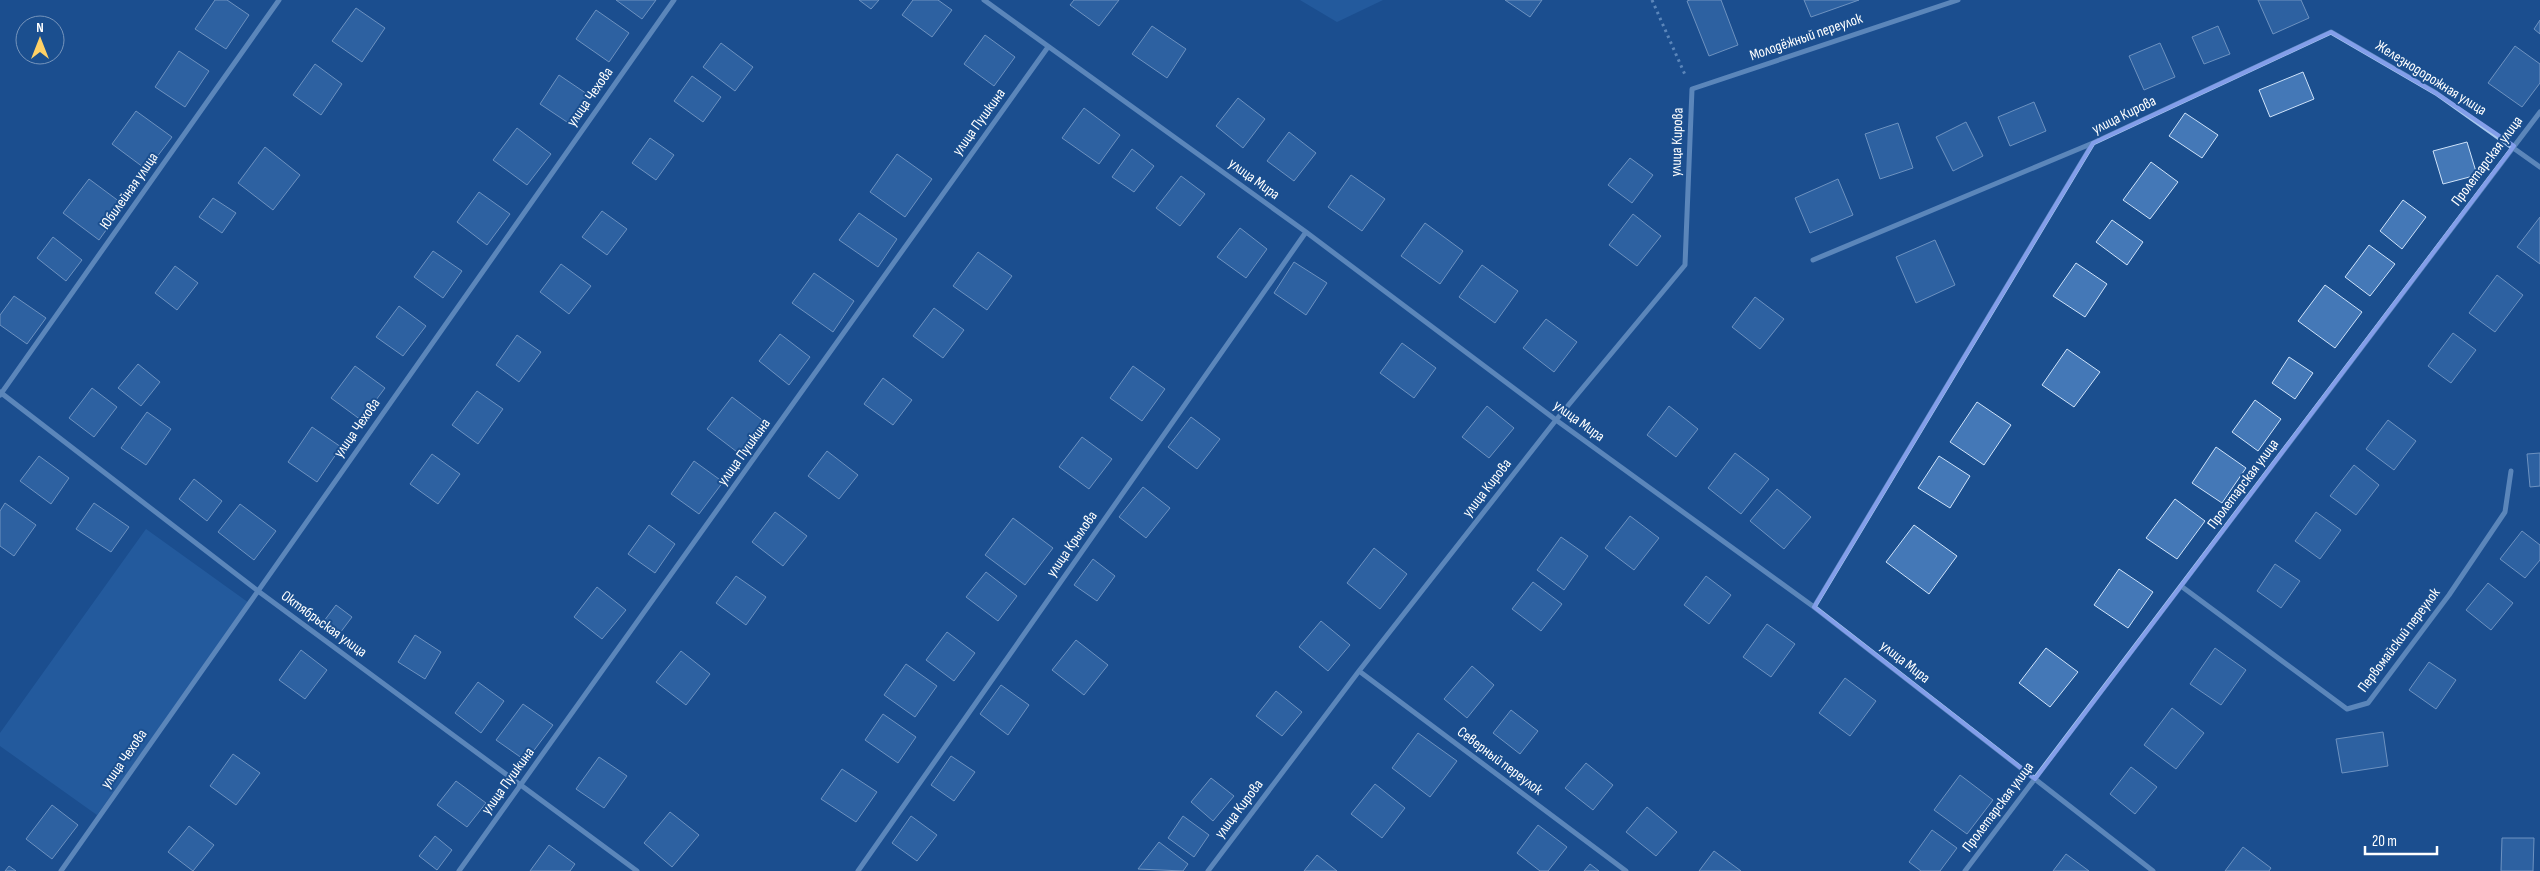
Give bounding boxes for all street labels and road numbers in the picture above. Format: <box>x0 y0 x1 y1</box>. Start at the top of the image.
street label: Молодёжный переулок <box>1747 9 1865 65</box>
street label: Железнодорожная улица <box>2372 36 2490 120</box>
street label: улица Чехова <box>563 63 618 130</box>
street label: улица Пушкина <box>948 84 1010 159</box>
street label: улица Кирова <box>2089 91 2159 139</box>
street label: улица Кирова <box>1666 107 1688 177</box>
street label: Пролетарская улица <box>2447 112 2527 210</box>
street label: Юбилейная улица <box>95 149 163 233</box>
street label: улица Мира <box>1225 154 1284 204</box>
street label: улица Чехова <box>330 394 385 461</box>
street label: улица Мира <box>1550 396 1609 446</box>
street label: улица Пушкина <box>713 414 775 489</box>
street label: Пролетарская улица <box>2203 435 2283 533</box>
street label: улица Кирова <box>1458 455 1516 521</box>
street label: улица Крылова <box>1042 507 1102 581</box>
street label: Первомайский переулок <box>2354 584 2445 696</box>
street label: Октябрьская улица <box>277 586 371 662</box>
street label: улица Мира <box>1876 636 1934 688</box>
street label: Северный переулок <box>1453 723 1547 800</box>
street label: улица Чехова <box>97 725 152 792</box>
street label: улица Пушкина <box>477 743 539 818</box>
street label: Пролетарская улица <box>1958 758 2038 856</box>
street label: улица Кирова <box>1211 776 1268 842</box>

